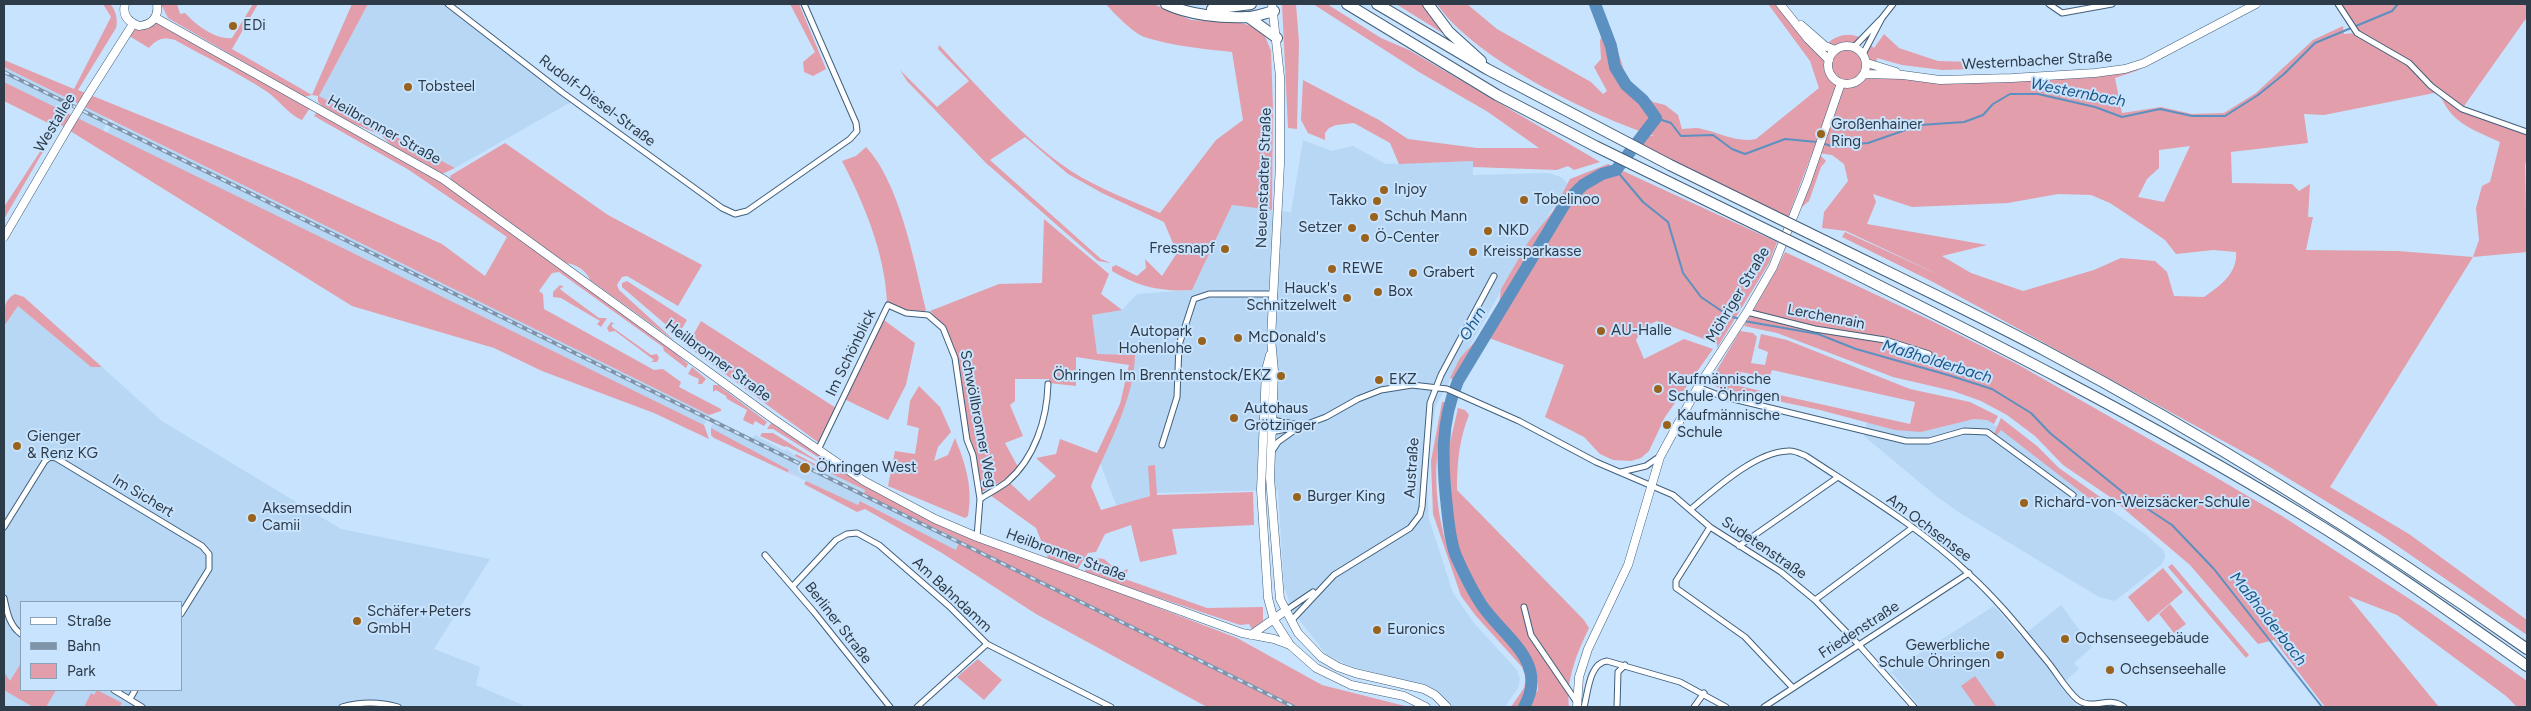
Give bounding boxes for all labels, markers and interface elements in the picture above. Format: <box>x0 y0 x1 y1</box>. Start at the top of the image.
place label: EDi <box>243 17 266 35</box>
marker: EDi <box>227 20 239 32</box>
street label: Westernbacher Straße <box>1961 48 2113 74</box>
street label: Rudolf-Diesel-Straße <box>535 51 659 151</box>
water label: Westernbach <box>2029 74 2127 112</box>
place label: Tobsteel <box>418 78 475 96</box>
marker: Tobsteel <box>402 81 414 93</box>
street label: Westallee <box>30 90 80 156</box>
street label: Heilbronner Straße <box>324 91 444 169</box>
street label: Neuenstadter Straße <box>1253 107 1275 249</box>
place label: Großenhainer Ring <box>1831 116 1922 151</box>
marker: Großenhainer Ring <box>1815 128 1827 140</box>
place label: Injoy <box>1394 181 1427 199</box>
marker: Injoy <box>1378 184 1390 196</box>
place label: Tobelinoo <box>1534 191 1600 209</box>
place label: Takko <box>1329 192 1367 210</box>
marker: Tobelinoo <box>1518 194 1530 206</box>
marker: Takko <box>1371 195 1383 207</box>
place label: Schuh Mann <box>1384 208 1467 226</box>
marker: Schuh Mann <box>1368 211 1380 223</box>
place label: Setzer <box>1298 219 1342 237</box>
marker: Setzer <box>1346 222 1358 234</box>
place label: NKD <box>1498 222 1529 240</box>
marker: NKD <box>1482 225 1494 237</box>
place label: Ö-Center <box>1375 229 1439 247</box>
marker: Ö-Center <box>1359 232 1371 244</box>
place label: Fressnapf <box>1149 240 1215 258</box>
marker: Fressnapf <box>1219 243 1231 255</box>
place label: Kreissparkasse <box>1483 243 1581 261</box>
street label: Möhriger Straße <box>1702 244 1774 346</box>
marker: Kreissparkasse <box>1467 246 1479 258</box>
place label: REWE <box>1342 260 1384 278</box>
marker: REWE <box>1326 263 1338 275</box>
place label: Grabert <box>1423 264 1475 282</box>
marker: Grabert <box>1407 267 1419 279</box>
place label: Hauck's Schnitzelwelt <box>1246 280 1337 315</box>
place label: Box <box>1388 283 1413 301</box>
marker: Box <box>1372 286 1384 298</box>
marker: Hauck's Schnitzelwelt <box>1341 292 1353 304</box>
street label: Lerchenrain <box>1786 301 1866 333</box>
water label: Ohrn <box>1456 304 1490 344</box>
street label: Im Schönblick <box>822 307 880 399</box>
street label: Heilbronner Straße <box>661 316 775 406</box>
place label: AU-Halle <box>1611 322 1672 340</box>
place label: Autopark Hohenlohe <box>1119 323 1192 358</box>
marker: AU-Halle <box>1595 325 1607 337</box>
place label: McDonald's <box>1248 329 1326 347</box>
marker: McDonald's <box>1232 332 1244 344</box>
marker: Autopark Hohenlohe <box>1196 335 1208 347</box>
water label: Maßholderbach <box>1880 336 1994 388</box>
street label: Schwöllbronner Weg <box>956 349 1000 489</box>
place label: Öhringen Im Brenntenstock/EKZ <box>1053 367 1271 385</box>
marker: Öhringen Im Brenntenstock/EKZ <box>1275 370 1287 382</box>
place label: EKZ <box>1389 371 1417 389</box>
place label: Kaufmännische Schule Öhringen <box>1668 371 1780 406</box>
marker: EKZ <box>1373 374 1385 386</box>
marker: Kaufmännische Schule Öhringen <box>1652 383 1664 395</box>
place label: Autohaus Grötzinger <box>1244 400 1316 435</box>
place label: Kaufmännische Schule <box>1677 407 1780 442</box>
marker: Autohaus Grötzinger <box>1228 412 1240 424</box>
marker: Kaufmännische Schule <box>1661 419 1673 431</box>
place label: Gienger & Renz KG <box>27 428 98 463</box>
street label: Austraße <box>1401 437 1423 499</box>
marker: Gienger & Renz KG <box>11 440 23 452</box>
place label: Öhringen West <box>816 459 917 477</box>
marker: Öhringen West <box>798 461 812 475</box>
street label: Im Sichert <box>109 471 177 521</box>
place label: Burger King <box>1307 488 1385 506</box>
street label: Am Ochsensee <box>1883 490 1975 566</box>
marker: Burger King <box>1291 491 1303 503</box>
place label: Richard-von-Weizsäcker-Schule <box>2034 494 2250 512</box>
marker: Richard-von-Weizsäcker-Schule <box>2018 497 2030 509</box>
place label: Aksemseddin Camii <box>262 500 352 535</box>
marker: Aksemseddin Camii <box>246 512 258 524</box>
street label: Sudetenstraße <box>1718 513 1810 583</box>
street label: Heilbronner Straße <box>1003 525 1129 585</box>
street label: Am Bahndamm <box>909 554 995 636</box>
water label: Maßholderbach <box>2225 568 2311 670</box>
street label: Berliner Straße <box>800 579 876 667</box>
street label: Friedenstraße <box>1815 597 1903 663</box>
legend <box>20 601 182 691</box>
place label: Schäfer+Peters GmbH <box>367 603 471 638</box>
text: Straße <box>67 612 111 630</box>
marker: Schäfer+Peters GmbH <box>351 615 363 627</box>
place label: Euronics <box>1387 621 1445 639</box>
marker: Euronics <box>1371 624 1383 636</box>
place label: Ochsenseegebäude <box>2075 630 2209 648</box>
marker: Ochsenseegebäude <box>2059 633 2071 645</box>
text: Bahn <box>67 637 101 655</box>
place label: Gewerbliche Schule Öhringen <box>1878 637 1990 672</box>
marker: Gewerbliche Schule Öhringen <box>1994 649 2006 661</box>
place label: Ochsenseehalle <box>2120 661 2226 679</box>
text: Park <box>67 662 96 680</box>
marker: Ochsenseehalle <box>2104 664 2116 676</box>

